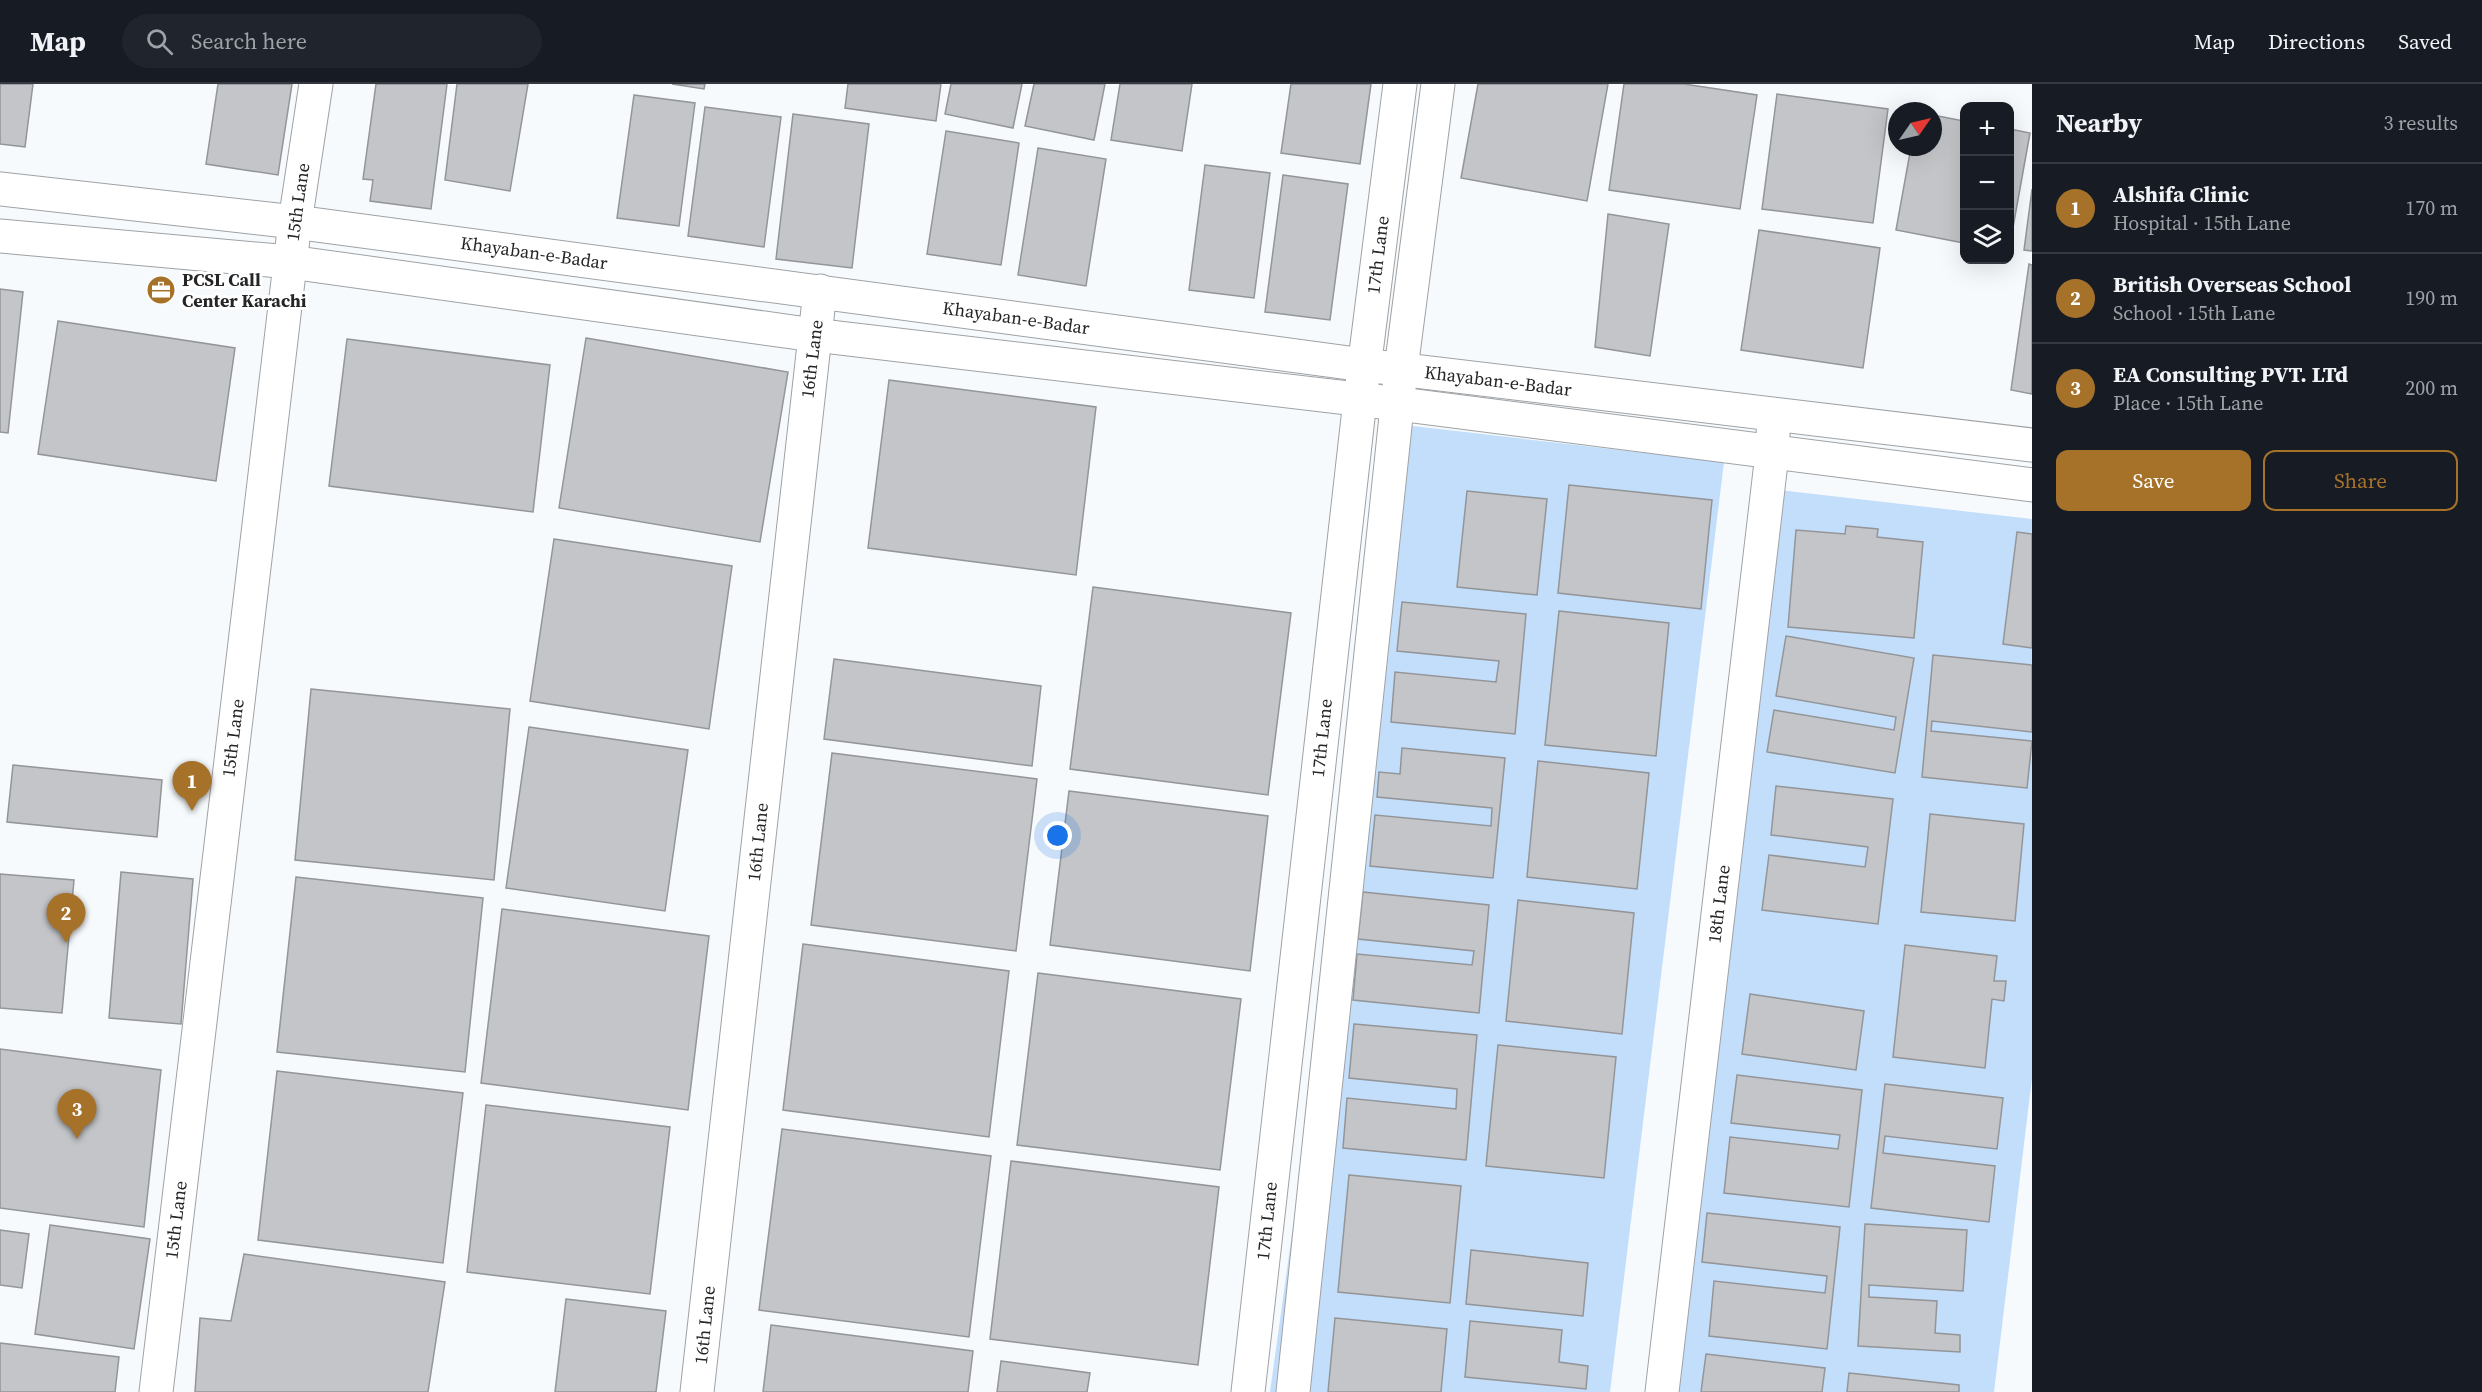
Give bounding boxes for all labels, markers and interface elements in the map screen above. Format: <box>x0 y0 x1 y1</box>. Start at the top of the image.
search box <box>122 14 542 68</box>
text: Map <box>30 22 86 60</box>
icon: search <box>143 25 176 58</box>
text: Search here <box>191 26 307 56</box>
text: Map <box>2194 27 2235 56</box>
text: Directions <box>2268 27 2365 56</box>
text: Saved <box>2398 27 2452 56</box>
north arrow <box>1888 102 1942 156</box>
map controls <box>1960 102 2014 264</box>
button: + <box>1960 102 2014 156</box>
text: Nearby <box>2056 105 2142 141</box>
text: 3 results <box>2383 109 2458 137</box>
button: − <box>1960 156 2014 210</box>
street label: 15th Lane <box>280 161 315 243</box>
text: Alshifa Clinic <box>2113 179 2249 209</box>
text: 1 <box>2070 194 2081 222</box>
text: 170 m <box>2405 194 2458 222</box>
text: Hospital · 15th Lane <box>2113 209 2291 237</box>
button: layers <box>1960 210 2014 264</box>
street label: 17th Lane <box>1360 214 1395 296</box>
street label: Khayaban-e-Badar <box>459 230 610 275</box>
place label: PCSL Call Center Karachi <box>182 267 307 313</box>
text: British Overseas School <box>2113 269 2351 299</box>
office icon: PCSL Call Center Karachi <box>145 274 177 306</box>
text: 2 <box>2070 284 2081 312</box>
text: 190 m <box>2405 284 2458 312</box>
street label: Khayaban-e-Badar <box>941 295 1092 340</box>
text: School · 15th Lane <box>2113 299 2275 327</box>
street label: 16th Lane <box>794 318 829 400</box>
street label: Khayaban-e-Badar <box>1423 359 1574 402</box>
text: EA Consulting PVT. LTd <box>2113 359 2348 389</box>
text: 3 <box>2070 374 2081 402</box>
text: 200 m <box>2405 374 2458 402</box>
text: Place · 15th Lane <box>2113 389 2264 417</box>
button: Save <box>2056 450 2251 511</box>
button: Share <box>2263 450 2458 511</box>
street label: 15th Lane <box>215 697 250 779</box>
street label: 17th Lane <box>1305 697 1338 778</box>
pin: 1 <box>172 762 212 811</box>
street label: 16th Lane <box>741 801 774 882</box>
your location <box>1043 821 1072 850</box>
street label: 18th Lane <box>1701 863 1736 945</box>
pin: 2 <box>46 894 86 943</box>
pin: 3 <box>58 1090 97 1139</box>
street label: 15th Lane <box>158 1179 193 1261</box>
street label: 17th Lane <box>1250 1180 1283 1261</box>
street label: 16th Lane <box>688 1284 721 1365</box>

